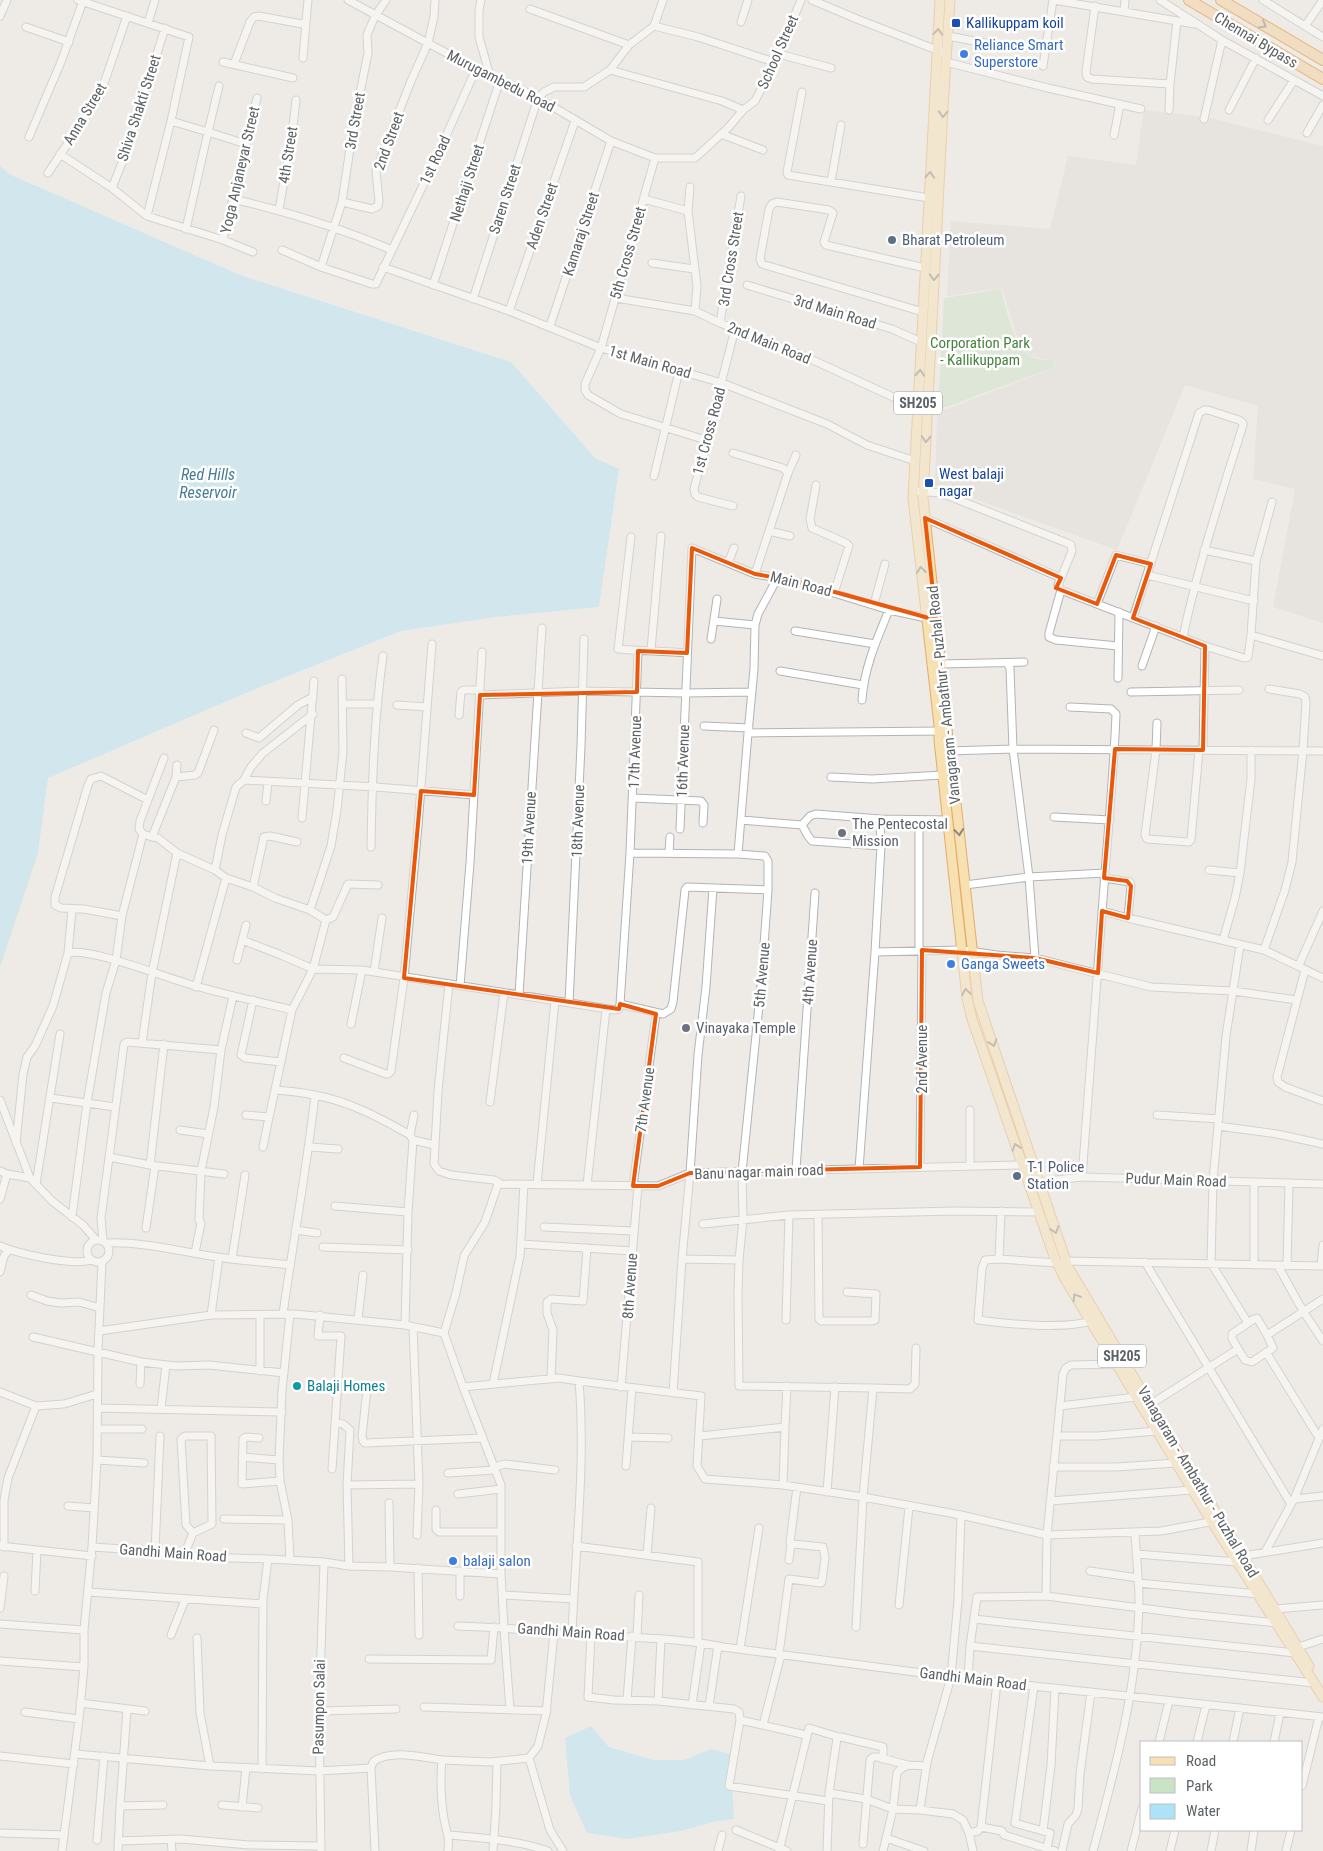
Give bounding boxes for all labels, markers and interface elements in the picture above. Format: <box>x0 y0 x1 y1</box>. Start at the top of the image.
street label: Chennai Bypass <box>1211 8 1301 72</box>
street label: School Street <box>754 12 802 92</box>
place label: Kallikuppam koil <box>966 14 1064 32</box>
marker: Kallikuppam koil <box>950 17 962 29</box>
one-way arrow <box>1257 18 1266 28</box>
one-way arrow <box>932 28 943 36</box>
place label: Reliance Smart Superstore <box>974 36 1063 71</box>
street label: Murugambedu Road <box>444 46 558 116</box>
marker: Reliance Smart Superstore <box>958 48 970 60</box>
street label: Shiva Shakti Street <box>113 53 165 163</box>
street label: Anna Street <box>60 80 110 148</box>
street label: 3rd Street <box>341 91 369 151</box>
street label: Yoga Anjaneyar Street <box>217 105 263 235</box>
street label: 2nd Street <box>370 109 408 173</box>
one-way arrow <box>937 111 948 119</box>
street label: 4th Street <box>275 125 301 185</box>
street label: 1st Road <box>416 133 454 187</box>
street label: Nethaji Street <box>446 142 488 224</box>
street label: Saren Street <box>485 162 525 236</box>
one-way arrow <box>924 171 935 179</box>
street label: Aden Street <box>522 180 562 252</box>
street label: Kamaraj Street <box>559 190 603 278</box>
street label: 5th Cross Street <box>606 205 650 301</box>
street label: 3rd Cross Street <box>715 210 747 308</box>
place label: Bharat Petroleum <box>902 231 1005 249</box>
marker: Bharat Petroleum <box>886 234 898 246</box>
one-way arrow <box>929 273 940 281</box>
street label: 3rd Main Road <box>791 291 879 333</box>
street label: 2nd Main Road <box>725 318 813 368</box>
park label: Corporation Park - Kallikuppam <box>930 334 1030 369</box>
street label: 1st Main Road <box>607 342 693 382</box>
one-way arrow <box>914 368 925 376</box>
street label: 1st Cross Road <box>689 385 729 477</box>
road number: SH205 <box>894 392 942 414</box>
one-way arrow <box>921 436 931 443</box>
water label: Red Hills Reservoir <box>179 465 238 502</box>
place label: West balaji nagar <box>939 465 1004 500</box>
marker: West balaji nagar <box>923 477 935 489</box>
one-way arrow <box>916 565 927 573</box>
street label: Main Road <box>768 568 834 600</box>
street label: Vanagaram - Ambathur - Puzhal Road <box>924 585 964 805</box>
street label: 17th Avenue <box>625 715 645 789</box>
street label: 16th Avenue <box>673 724 693 798</box>
street label: 18th Avenue <box>568 784 588 858</box>
street label: 19th Avenue <box>518 791 540 865</box>
place label: The Pentecostal Mission <box>852 815 948 850</box>
marker: The Pentecostal Mission <box>836 827 848 839</box>
one-way arrow <box>953 828 964 836</box>
street label: 4th Avenue <box>799 939 821 1005</box>
street label: 5th Avenue <box>750 941 774 1009</box>
place label: Ganga Sweets <box>961 955 1045 973</box>
marker: Ganga Sweets <box>945 958 957 970</box>
one-way arrow <box>961 988 972 996</box>
place label: Vinayaka Temple <box>696 1019 796 1037</box>
marker: Vinayaka Temple <box>680 1022 692 1034</box>
street label: 2nd Avenue <box>913 1025 931 1093</box>
one-way arrow <box>987 1038 997 1047</box>
street label: 7th Avenue <box>632 1066 658 1134</box>
one-way arrow <box>1012 1143 1022 1151</box>
place label: T-1 Police Station <box>1027 1158 1084 1193</box>
street label: Banu nagar main road <box>694 1161 824 1183</box>
street label: Pudur Main Road <box>1125 1169 1227 1191</box>
marker: T-1 Police Station <box>1011 1170 1023 1182</box>
one-way arrow <box>1050 1225 1060 1233</box>
street label: 8th Avenue <box>619 1253 641 1319</box>
one-way arrow <box>1072 1294 1082 1303</box>
road number: SH205 <box>1098 1344 1146 1368</box>
place label: Balaji Homes <box>307 1377 385 1395</box>
marker: Balaji Homes <box>291 1380 303 1392</box>
street label: Vanagaram - Ambathur - Puzhal Road <box>1134 1383 1262 1581</box>
street label: Gandhi Main Road <box>119 1540 227 1566</box>
place label: balaji salon <box>463 1552 531 1570</box>
marker: balaji salon <box>447 1555 459 1567</box>
street label: Gandhi Main Road <box>517 1619 625 1645</box>
street label: Pasumpon Salai <box>309 1659 329 1755</box>
street label: Gandhi Main Road <box>918 1664 1028 1694</box>
legend <box>1140 1741 1303 1831</box>
text: Road <box>1186 1752 1216 1770</box>
text: Park <box>1186 1777 1213 1795</box>
text: Water <box>1186 1802 1221 1820</box>

